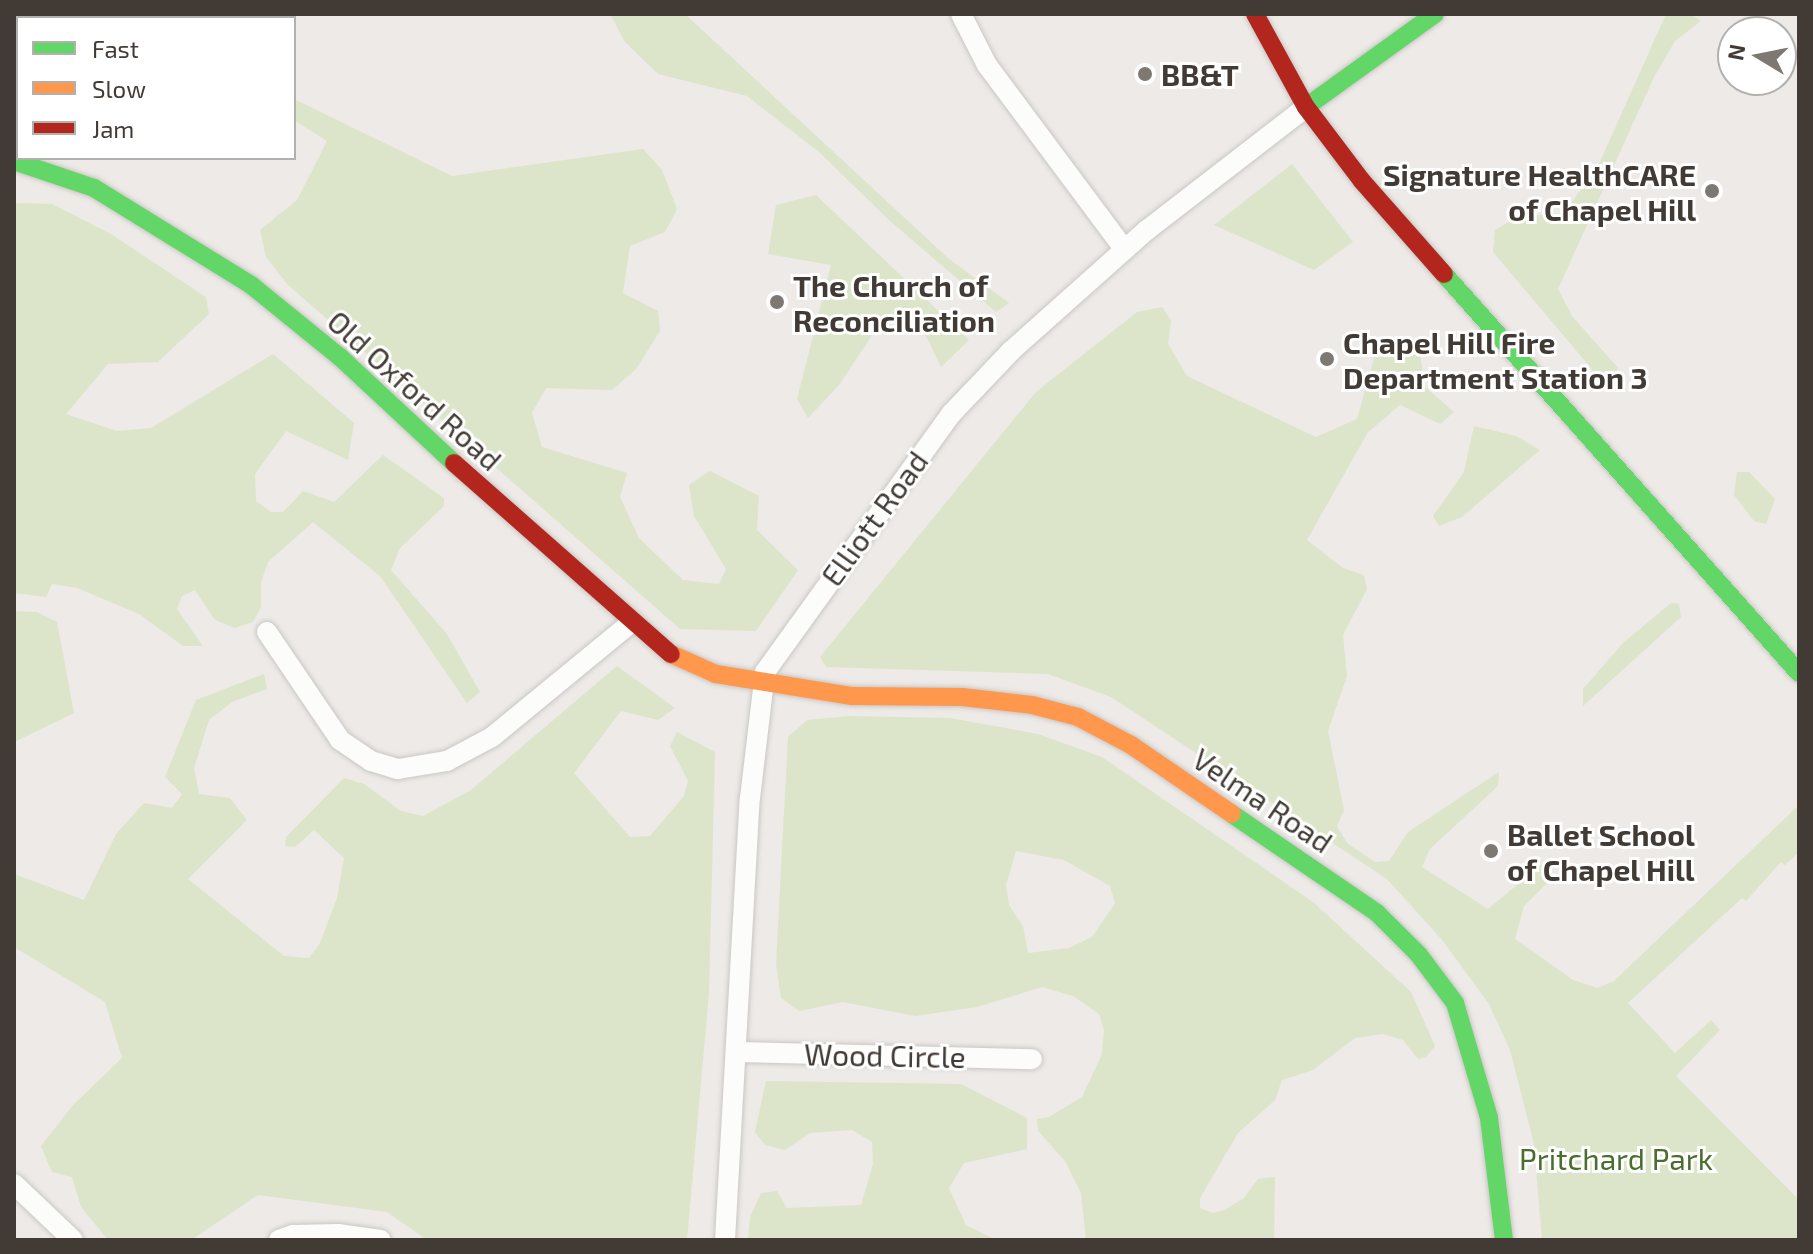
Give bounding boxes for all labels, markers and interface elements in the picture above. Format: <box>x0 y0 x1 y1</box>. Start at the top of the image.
legend <box>16 16 296 160</box>
north arrow <box>1717 16 1797 96</box>
text: Fast <box>92 34 139 63</box>
text: N <box>1721 42 1750 62</box>
place label: BB&T <box>1161 56 1239 92</box>
marker: BB&T <box>1136 65 1154 83</box>
text: Slow <box>92 74 146 103</box>
text: Jam <box>92 114 134 143</box>
place label: Signature HealthCARE of Chapel Hill <box>1383 156 1696 226</box>
marker: Signature HealthCARE of Chapel Hill <box>1703 182 1721 200</box>
place label: The Church of Reconciliation <box>793 267 995 338</box>
marker: The Church of Reconciliation <box>768 293 786 311</box>
street label: Old Oxford Road <box>321 302 509 478</box>
place label: Chapel Hill Fire Department Station 3 <box>1343 324 1647 394</box>
marker: Chapel Hill Fire Department Station 3 <box>1318 350 1336 368</box>
street label: Elliott Road <box>813 444 935 592</box>
street label: Velma Road <box>1186 740 1340 860</box>
place label: Ballet School of Chapel Hill <box>1507 816 1696 886</box>
marker: Ballet School of Chapel Hill <box>1482 842 1500 860</box>
street label: Wood Circle <box>804 1036 966 1074</box>
park label: Pritchard Park <box>1519 1140 1713 1176</box>

